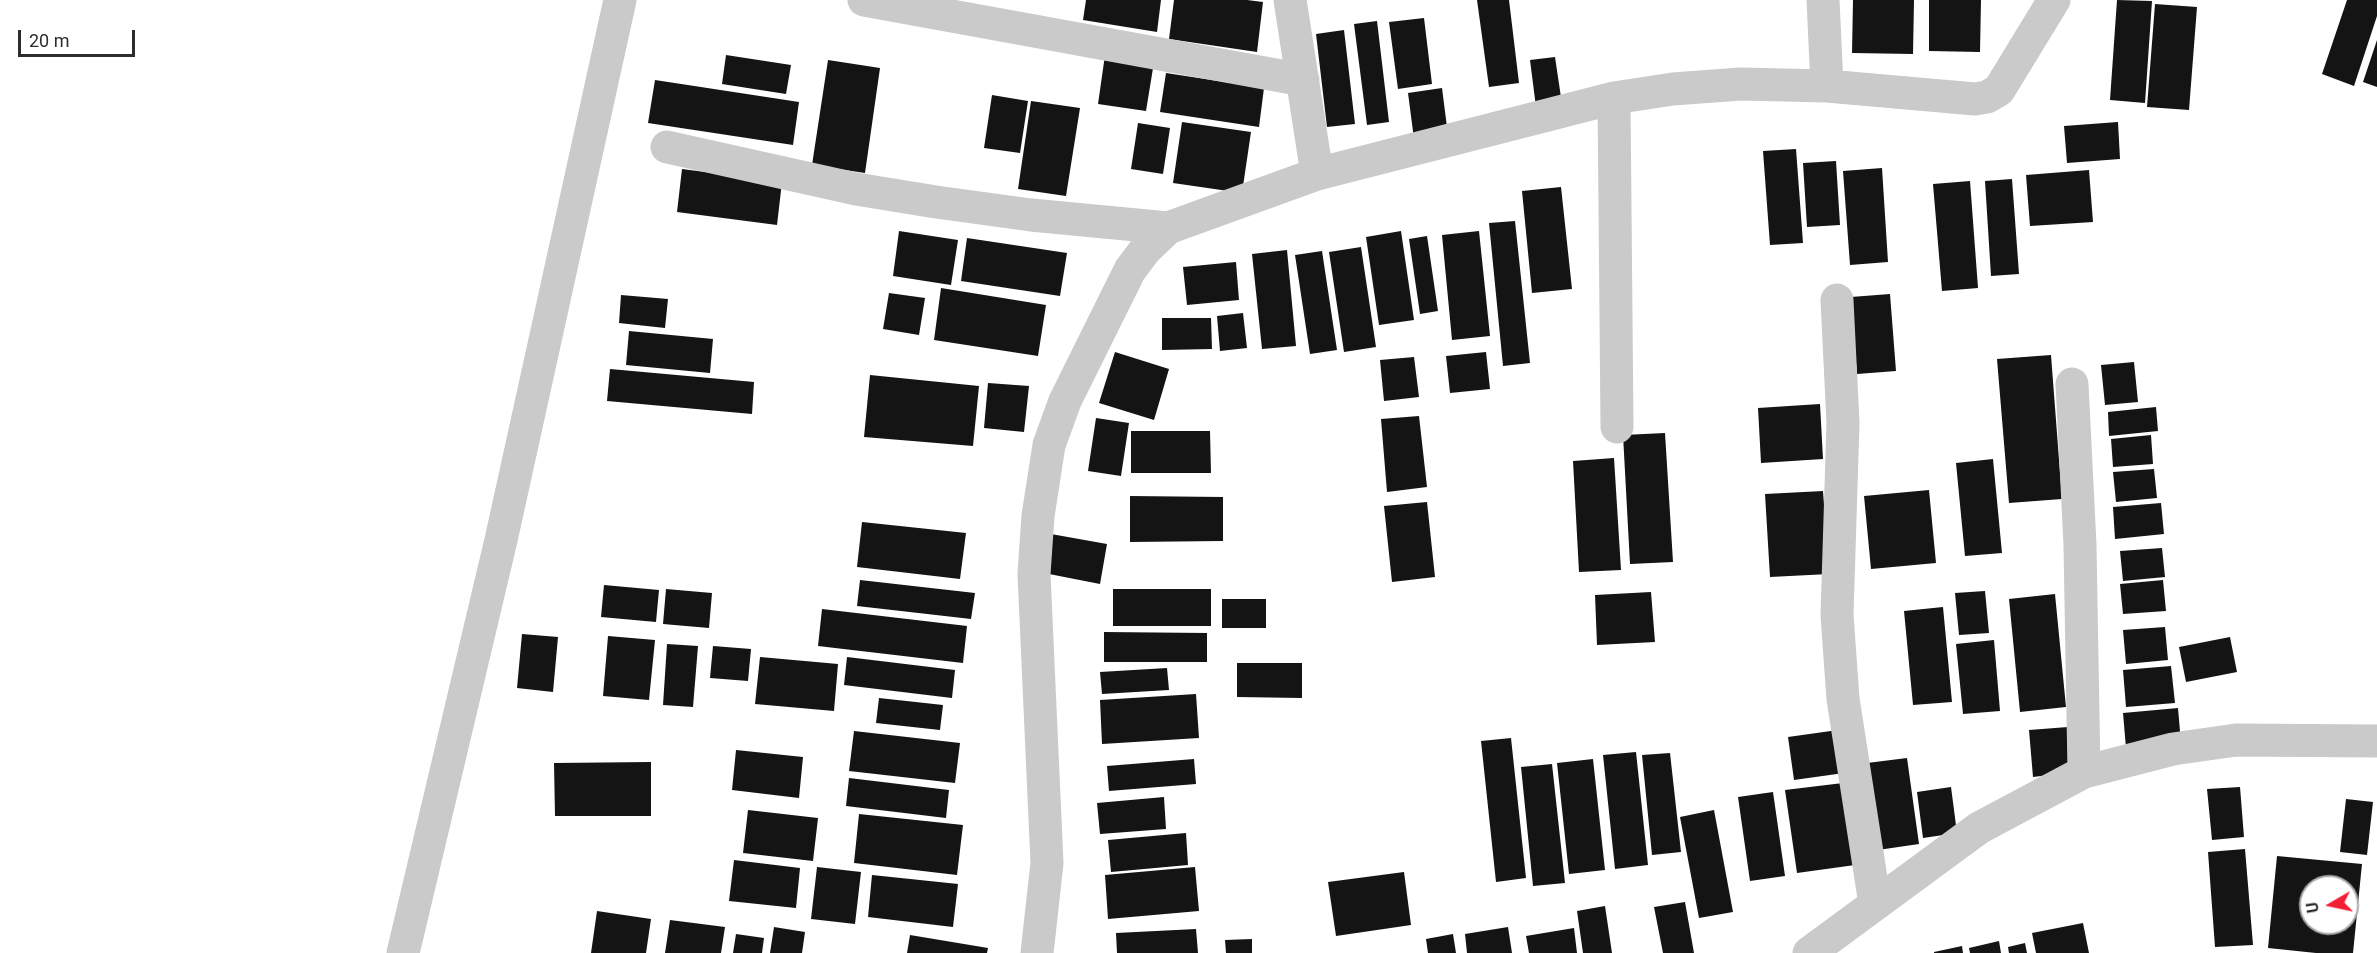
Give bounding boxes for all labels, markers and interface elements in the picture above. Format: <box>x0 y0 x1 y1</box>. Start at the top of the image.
scale bar <box>21 18 138 56</box>
text: 20 m <box>29 30 69 51</box>
north arrow <box>2299 875 2359 935</box>
text: U <box>2302 901 2323 914</box>

